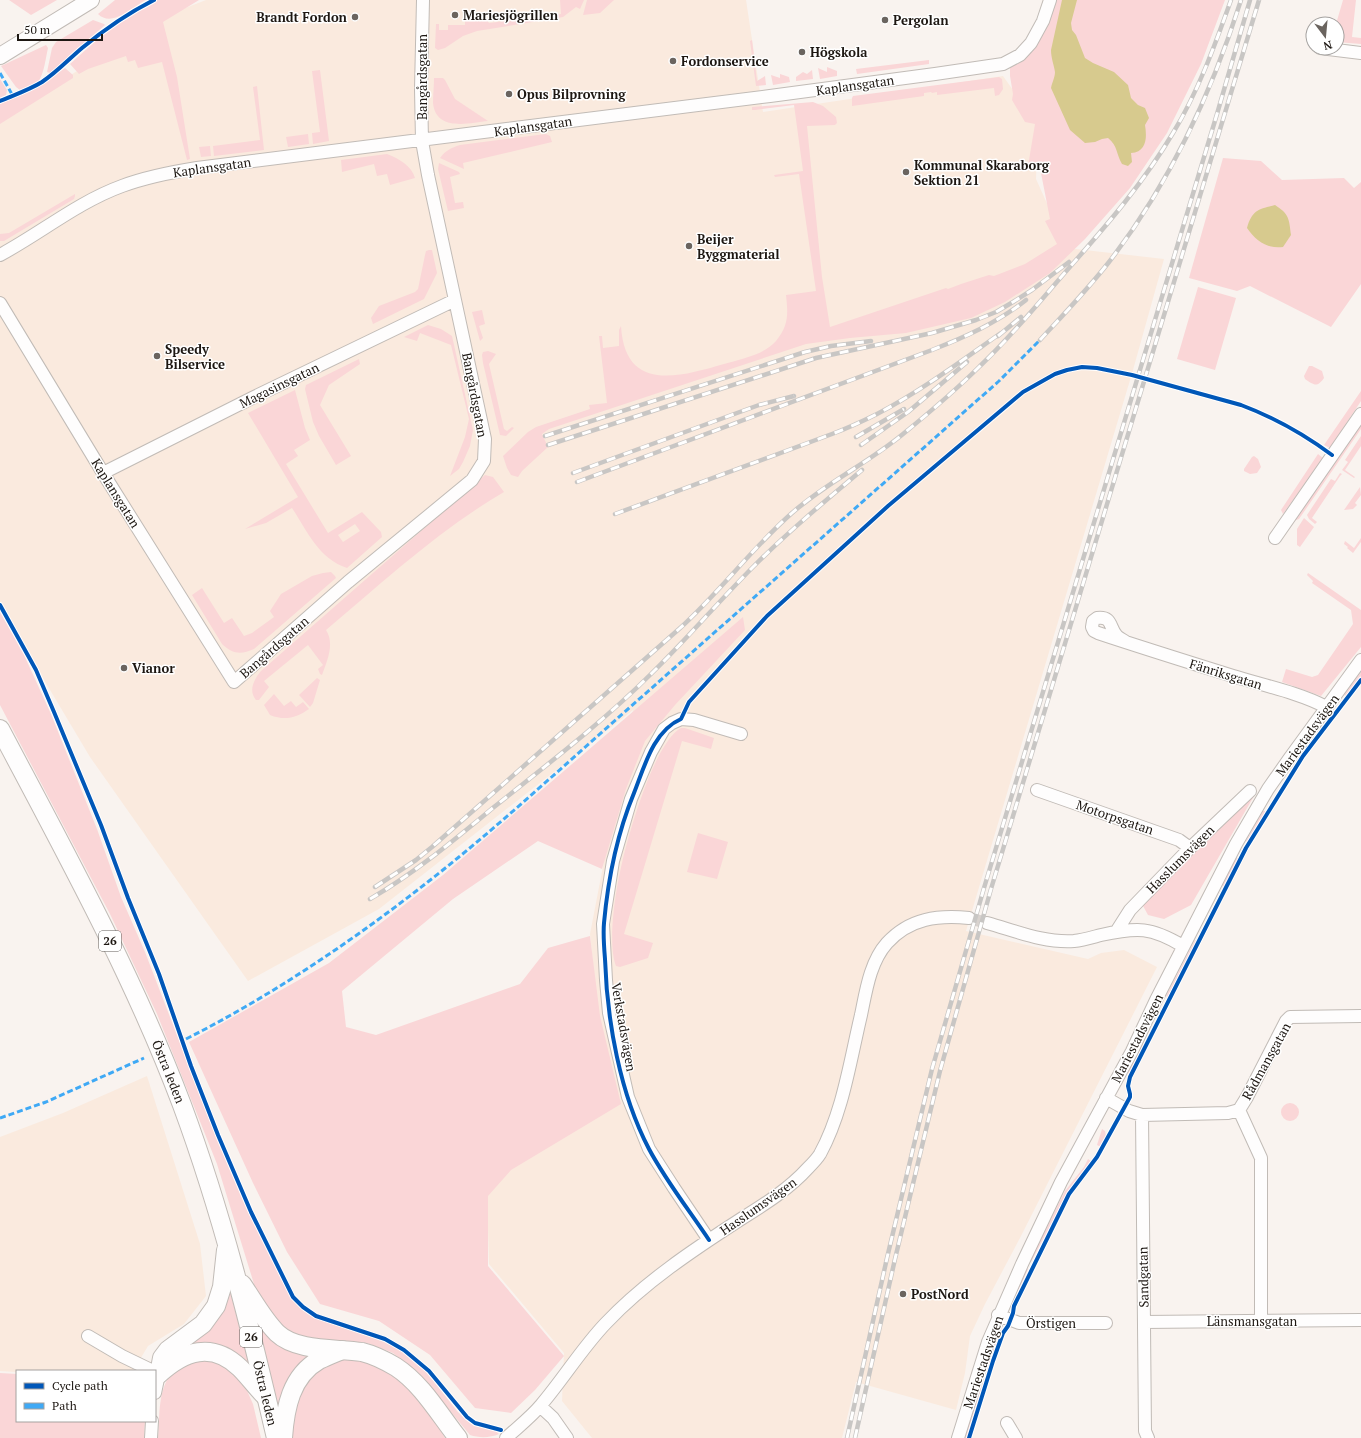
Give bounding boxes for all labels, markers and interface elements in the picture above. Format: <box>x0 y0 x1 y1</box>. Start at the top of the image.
place label: Mariesjögrillen <box>463 6 559 24</box>
place label: Brandt Fordon <box>256 8 348 26</box>
marker: Mariesjögrillen <box>450 10 460 20</box>
place label: Pergolan <box>893 11 949 29</box>
marker: Brandt Fordon <box>350 12 360 22</box>
marker: Pergolan <box>880 15 890 25</box>
scale bar <box>18 16 102 42</box>
north arrow <box>1305 16 1345 56</box>
text: 50 m <box>24 22 51 37</box>
street label: Bangårdsgatan <box>413 34 431 120</box>
text: N <box>1321 38 1334 54</box>
place label: Högskola <box>810 43 868 61</box>
marker: Högskola <box>797 47 807 57</box>
place label: Fordonservice <box>681 52 769 70</box>
marker: Fordonservice <box>668 56 678 66</box>
street label: Kaplansgatan <box>815 71 895 99</box>
place label: Opus Bilprovning <box>517 85 626 103</box>
marker: Opus Bilprovning <box>504 89 514 99</box>
street label: Kaplansgatan <box>493 112 573 140</box>
street label: Kaplansgatan <box>172 153 252 181</box>
place label: Kommunal Skaraborg Sektion 21 <box>914 156 1050 189</box>
marker: Kommunal Skaraborg Sektion 21 <box>901 167 911 177</box>
place label: Beijer Byggmaterial <box>697 230 780 263</box>
marker: Beijer Byggmaterial <box>684 241 694 251</box>
place label: Speedy Bilservice <box>165 340 225 373</box>
marker: Speedy Bilservice <box>152 351 162 361</box>
street label: Bangårdsgatan <box>458 351 492 439</box>
street label: Magasinsgatan <box>236 358 322 412</box>
street label: Kaplansgatan <box>88 455 145 531</box>
street label: Bangårdsgatan <box>236 612 313 682</box>
street label: Fänriksgatan <box>1187 654 1265 694</box>
place label: Vianor <box>132 659 175 677</box>
marker: Vianor <box>119 663 129 673</box>
street label: Mariestadsvägen <box>1271 690 1343 780</box>
street label: Motorpsgatan <box>1074 795 1156 839</box>
street label: Hasslumsvägen <box>1142 821 1218 897</box>
road number: 26 <box>99 931 121 951</box>
street label: Verkstadsvägen <box>607 981 641 1073</box>
street label: Mariestadsvägen <box>1107 990 1167 1085</box>
street label: Rådmansgatan <box>1237 1019 1295 1103</box>
street label: Östra leden <box>148 1037 190 1106</box>
street label: Hasslumsvägen <box>716 1173 800 1239</box>
street label: Sandgatan <box>1133 1246 1153 1308</box>
place label: PostNord <box>911 1285 969 1303</box>
marker: PostNord <box>898 1289 908 1299</box>
street label: Länsmansgatan <box>1207 1312 1298 1330</box>
street label: Mariestadsvägen <box>959 1313 1007 1411</box>
street label: Örstigen <box>1026 1314 1076 1332</box>
road number: 26 <box>240 1327 262 1347</box>
street label: Östra leden <box>249 1358 282 1428</box>
legend <box>16 1370 156 1422</box>
text: Cycle path <box>52 1378 108 1393</box>
text: Path <box>52 1398 77 1413</box>

